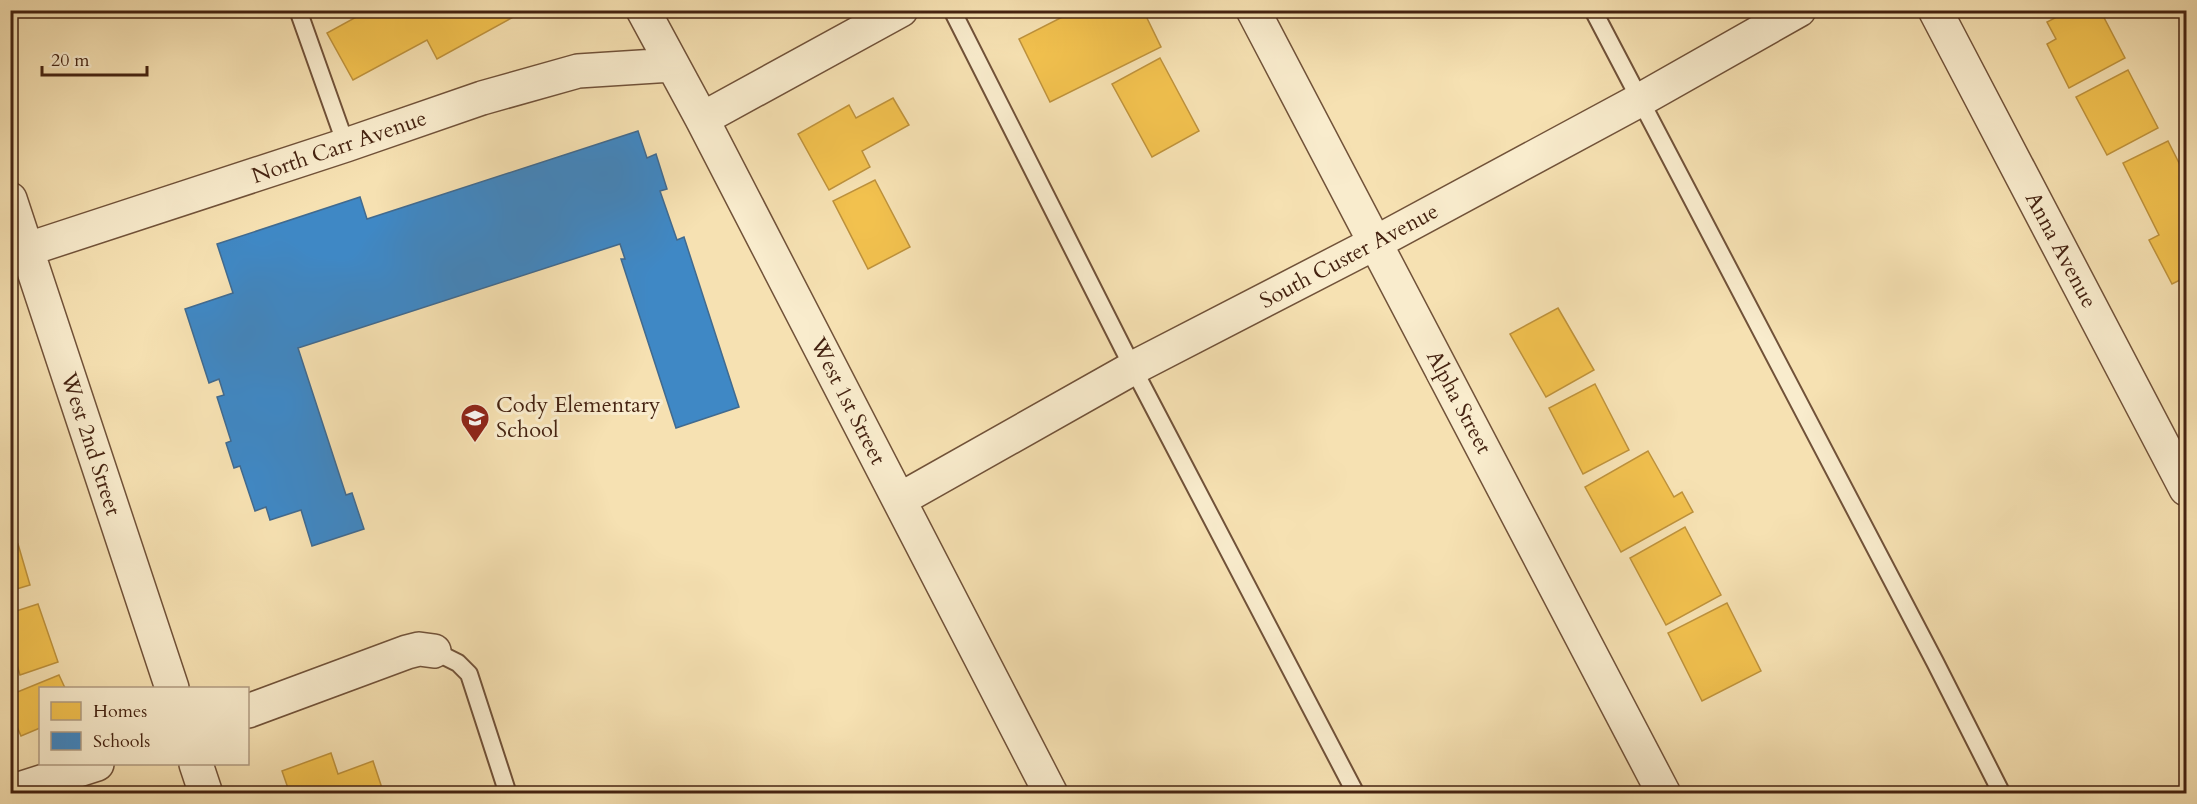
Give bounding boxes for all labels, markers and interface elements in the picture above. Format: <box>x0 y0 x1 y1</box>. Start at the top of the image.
scale bar <box>42 39 147 77</box>
text: 20 m <box>51 48 90 73</box>
street label: North Carr Avenue <box>247 103 431 191</box>
street label: Anna Avenue <box>2018 187 2104 313</box>
street label: South Custer Avenue <box>1254 196 1444 316</box>
street label: West 1st Street <box>803 331 893 470</box>
street label: Alpha Street <box>1419 345 1499 459</box>
street label: West 2nd Street <box>53 368 128 519</box>
place label: Cody Elementary School <box>496 390 661 445</box>
school or university icon: Cody Elementary School <box>459 402 491 444</box>
legend <box>39 687 249 765</box>
text: Homes <box>93 699 147 724</box>
text: Schools <box>93 729 150 754</box>

